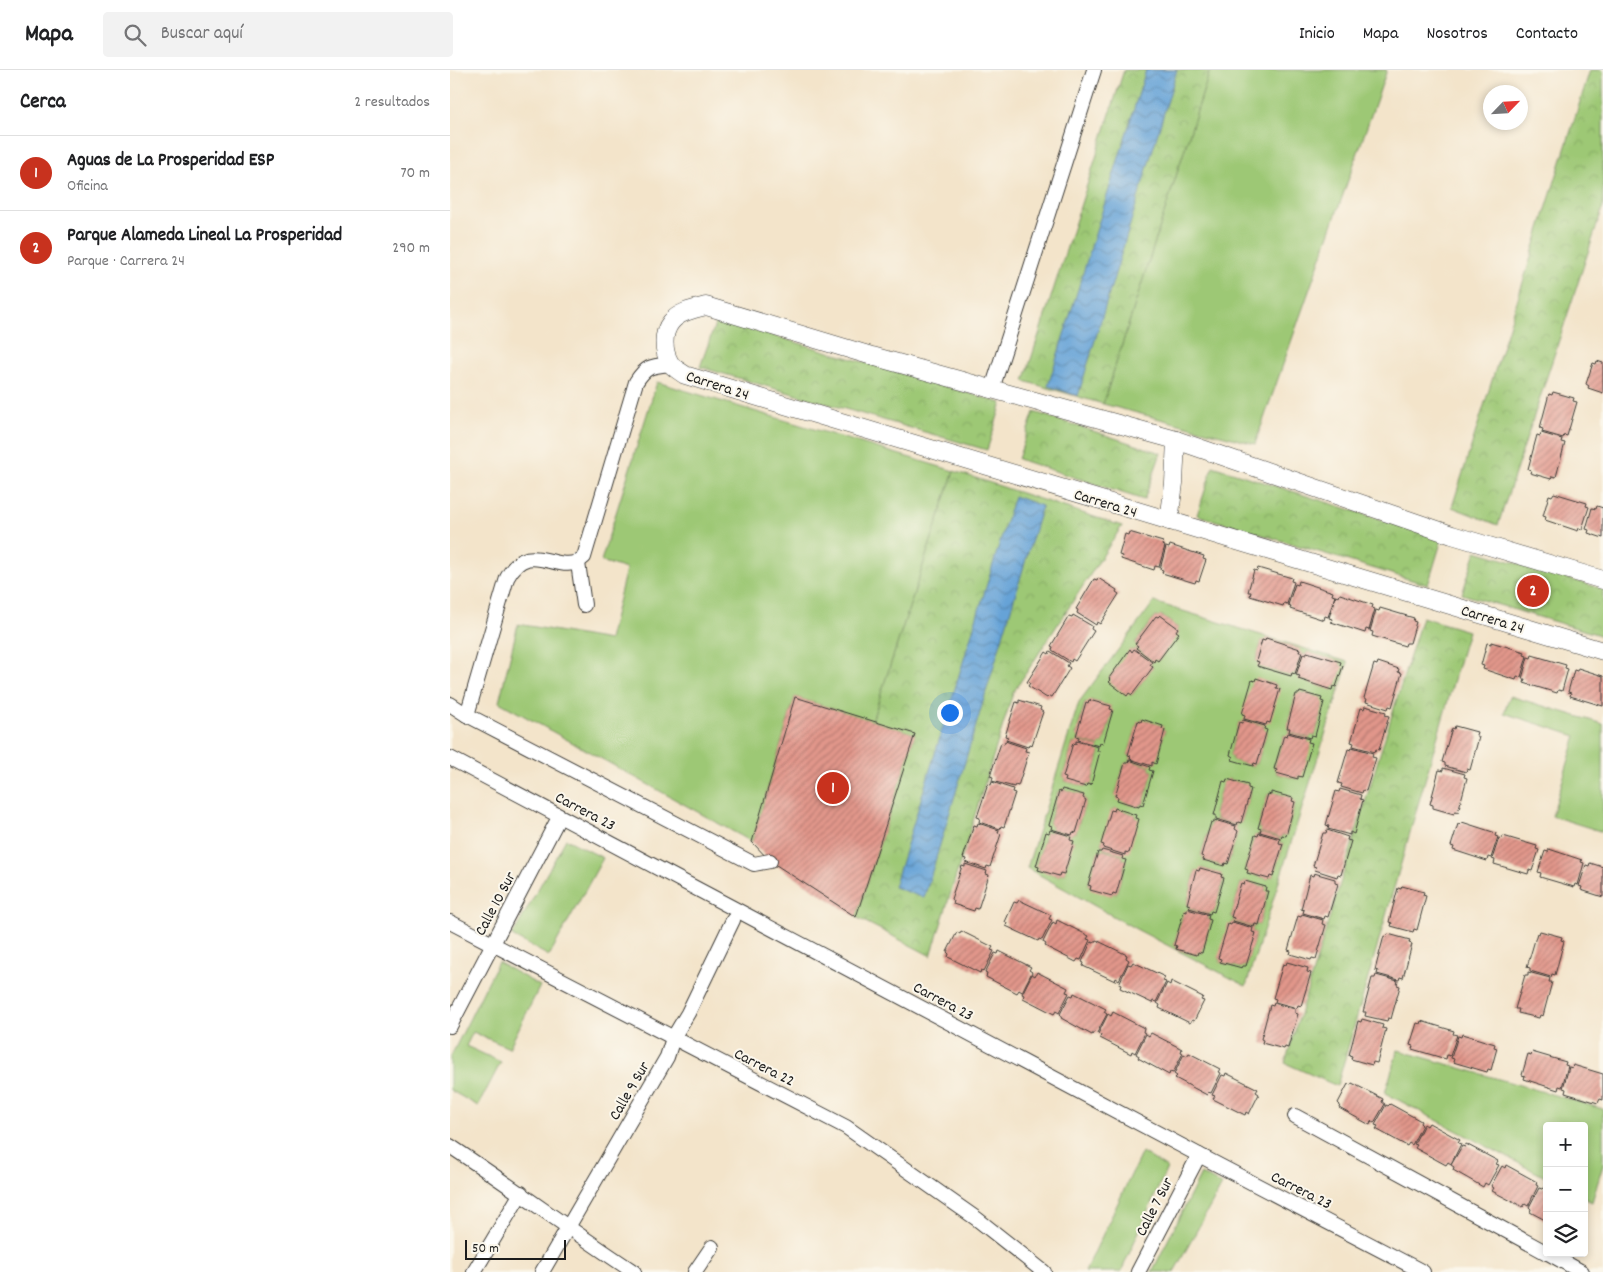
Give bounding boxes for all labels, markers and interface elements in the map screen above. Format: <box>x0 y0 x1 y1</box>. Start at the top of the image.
search box <box>103 12 453 57</box>
text: Mapa <box>25 18 73 52</box>
icon: search <box>121 21 149 49</box>
text: Buscar aquí <box>161 21 243 48</box>
text: Inicio <box>1299 22 1335 47</box>
text: Mapa <box>1363 22 1398 47</box>
text: Nosotros <box>1426 22 1488 47</box>
text: Contacto <box>1516 22 1578 47</box>
north arrow <box>1483 85 1528 130</box>
text: Cerca <box>20 88 66 118</box>
text: 2 resultados <box>354 91 430 114</box>
text: Aguas de La Prosperidad ESP <box>67 148 274 175</box>
text: 1 <box>34 162 38 185</box>
text: 70 m <box>400 162 430 185</box>
text: Oficina <box>67 175 108 198</box>
text: Parque Alameda Lineal La Prosperidad <box>67 223 342 250</box>
text: 2 <box>33 237 40 260</box>
text: 290 m <box>392 237 430 260</box>
text: Parque · Carrera 24 <box>67 250 185 273</box>
street label: Carrera 24 <box>683 365 752 407</box>
street label: Carrera 24 <box>1071 484 1140 525</box>
pin: 2 <box>1517 572 1549 610</box>
street label: Carrera 24 <box>1458 600 1527 641</box>
your location <box>937 700 963 726</box>
pin: 1 <box>817 769 849 807</box>
street label: Carrera 23 <box>550 787 619 838</box>
street label: Calle 10 Sur <box>470 868 523 940</box>
street label: Carrera 23 <box>908 977 977 1028</box>
street label: Carrera 22 <box>729 1043 798 1093</box>
street label: Calle 9 Sur <box>604 1057 656 1125</box>
map controls <box>1543 1122 1588 1257</box>
button: + <box>1543 1122 1588 1167</box>
street label: Carrera 23 <box>1266 1166 1335 1216</box>
button: − <box>1543 1167 1588 1212</box>
street label: Calle 7 Sur <box>1131 1174 1180 1241</box>
button: layers <box>1543 1212 1588 1257</box>
scale bar <box>465 1237 566 1260</box>
text: 50 m <box>472 1239 499 1259</box>

